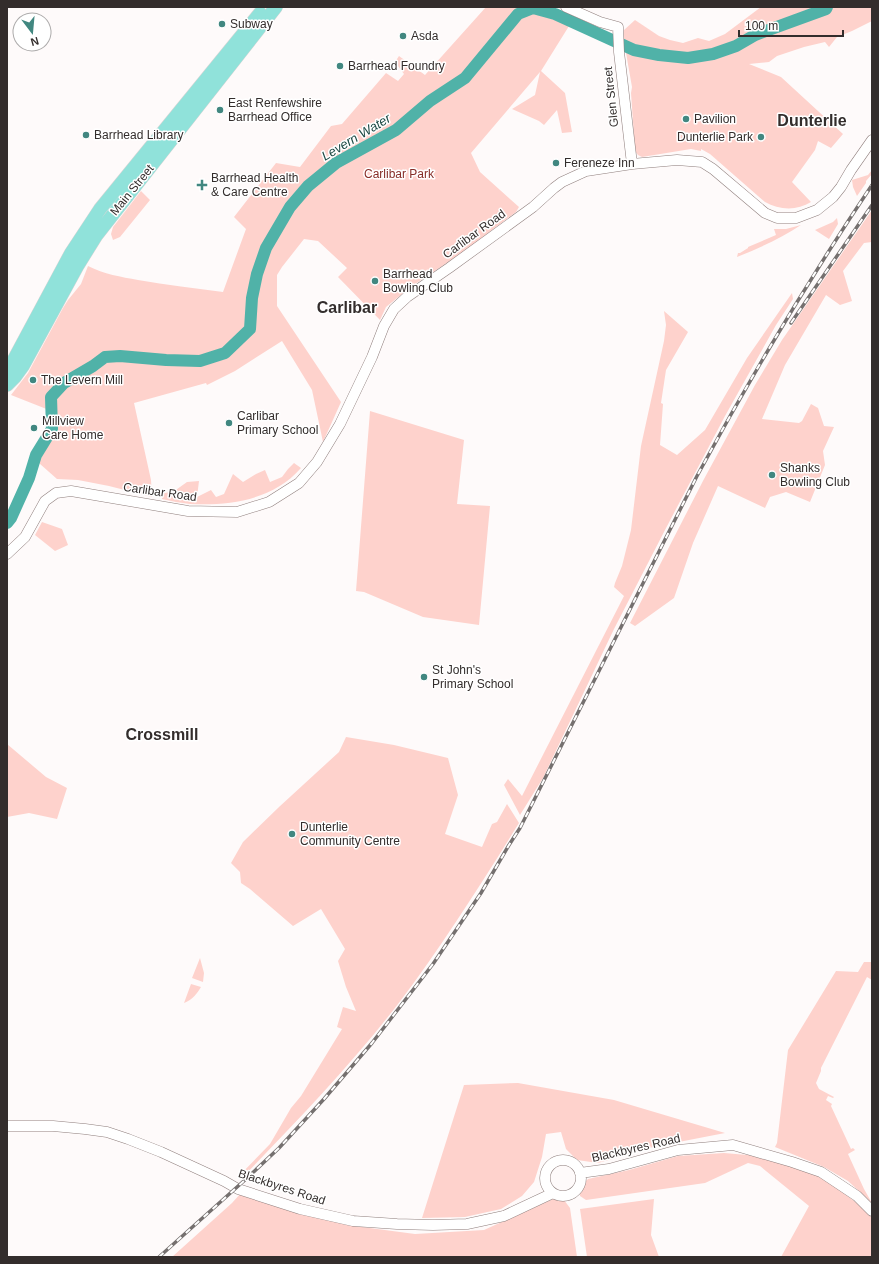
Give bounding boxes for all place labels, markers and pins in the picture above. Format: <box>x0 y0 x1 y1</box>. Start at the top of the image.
place label: Subway <box>230 17 273 31</box>
marker: Subway <box>217 19 227 29</box>
place label: Asda <box>411 29 439 43</box>
marker: Asda <box>398 31 408 41</box>
place label: Barrhead Foundry <box>348 59 445 73</box>
marker: Barrhead Foundry <box>335 61 345 71</box>
place label: East Renfewshire Barrhead Office <box>228 96 322 124</box>
marker: East Renfewshire Barrhead Office <box>215 105 225 115</box>
place label: Pavilion <box>694 112 736 126</box>
marker: Pavilion <box>681 114 691 124</box>
place label: Barrhead Library <box>94 128 183 142</box>
marker: Barrhead Library <box>81 130 91 140</box>
place label: Dunterlie Park <box>677 130 754 144</box>
marker: Dunterlie Park <box>756 132 766 142</box>
place label: Fereneze Inn <box>564 156 635 170</box>
marker: Fereneze Inn <box>551 158 561 168</box>
place label: Barrhead Health & Care Centre <box>211 171 298 199</box>
marker: Barrhead Health & Care Centre <box>196 179 208 191</box>
place label: Barrhead Bowling Club <box>383 267 453 295</box>
marker: Barrhead Bowling Club <box>370 276 380 286</box>
place label: The Levern Mill <box>41 373 123 387</box>
marker: The Levern Mill <box>28 375 38 385</box>
place label: Carlibar Primary School <box>237 409 318 437</box>
place label: Millview Care Home <box>42 414 104 442</box>
marker: Carlibar Primary School <box>224 418 234 428</box>
marker: Millview Care Home <box>29 423 39 433</box>
place label: Shanks Bowling Club <box>780 461 850 489</box>
marker: Shanks Bowling Club <box>767 470 777 480</box>
place label: St John's Primary School <box>432 663 513 691</box>
marker: St John's Primary School <box>419 672 429 682</box>
place label: Dunterlie Community Centre <box>300 820 400 848</box>
marker: Dunterlie Community Centre <box>287 829 297 839</box>

